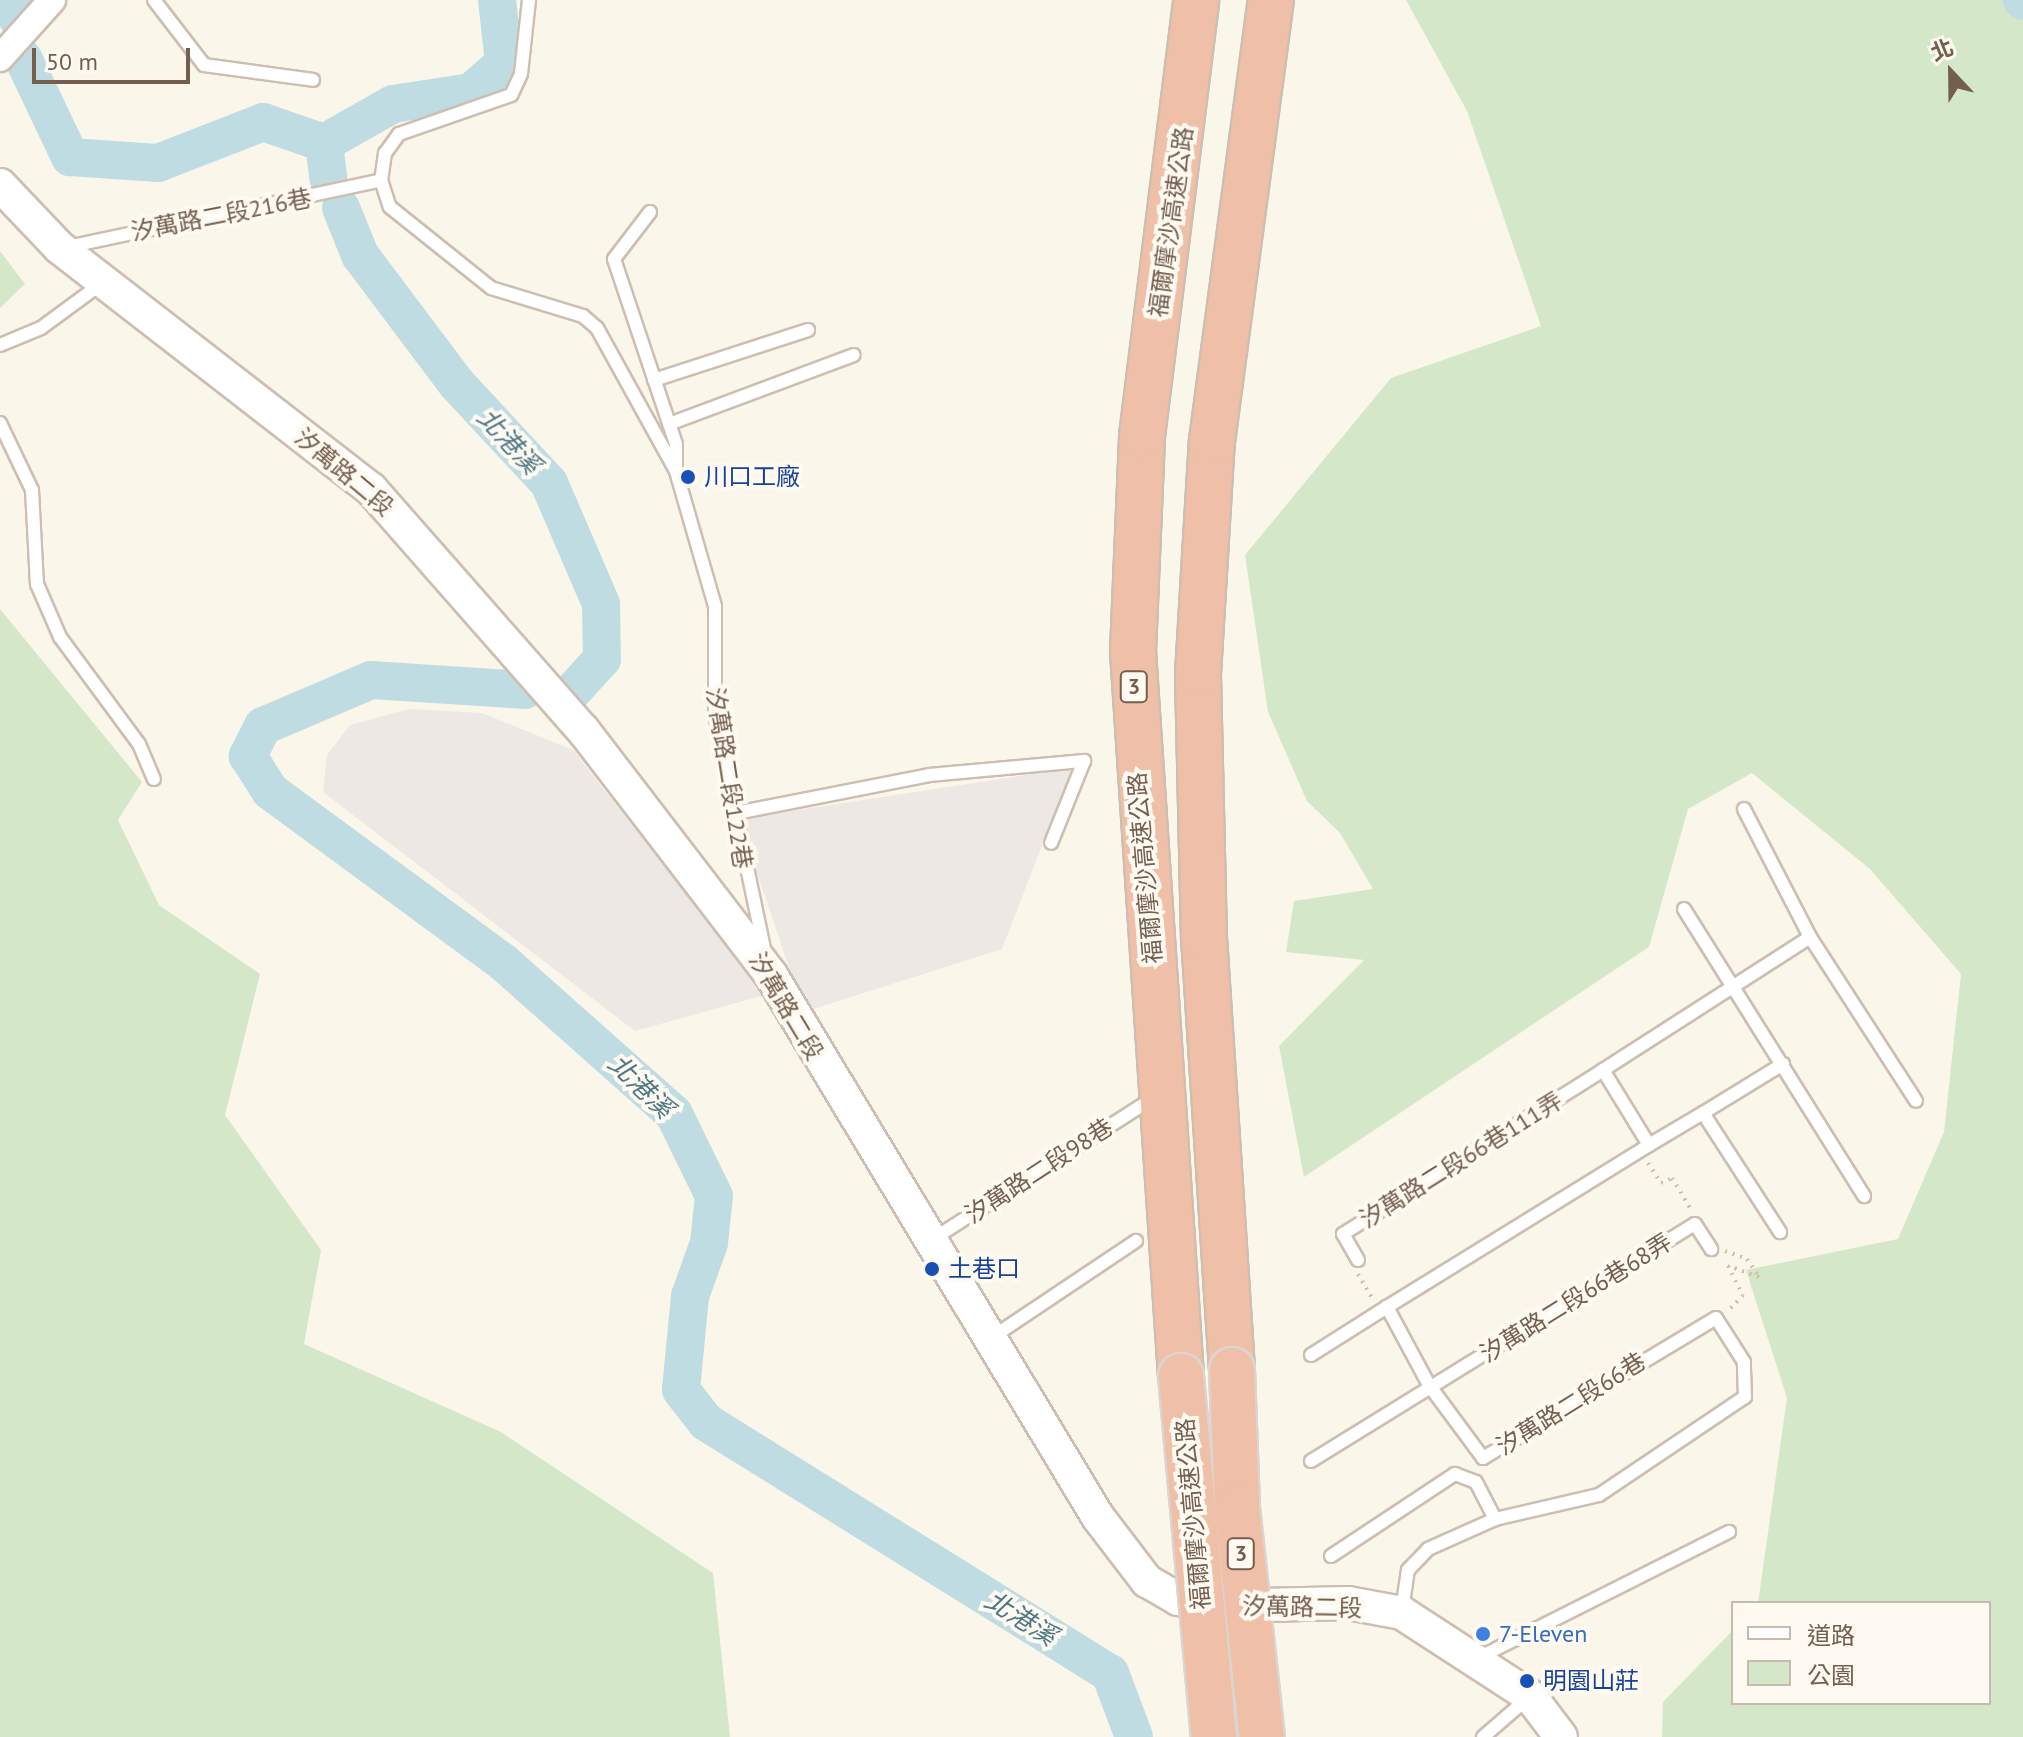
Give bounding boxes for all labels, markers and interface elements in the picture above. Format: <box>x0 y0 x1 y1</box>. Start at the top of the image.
scale bar <box>36 32 194 82</box>
north arrow <box>1911 32 1991 112</box>
text: 北 <box>1927 33 1957 67</box>
text: 50 m <box>46 46 98 77</box>
street label: 福爾摩沙高速公路 <box>1143 125 1199 319</box>
street label: 汐萬路二段216巷 <box>128 183 314 247</box>
water label: 北港溪 <box>471 402 547 480</box>
street label: 汐萬路二段 <box>289 422 399 522</box>
place label: 川口工廠 <box>704 463 800 491</box>
marker: 川口工廠 <box>679 468 697 486</box>
road number: 3 <box>1118 669 1150 705</box>
street label: 汐萬路二段122巷 <box>700 685 758 871</box>
street label: 福爾摩沙高速公路 <box>1122 771 1168 965</box>
street label: 汐萬路二段 <box>743 947 829 1065</box>
water label: 北港溪 <box>602 1048 680 1124</box>
street label: 汐萬路二段66巷111弄 <box>1354 1086 1568 1234</box>
street label: 汐萬路二段98巷 <box>960 1113 1118 1229</box>
street label: 汐萬路二段66巷68弄 <box>1475 1227 1677 1369</box>
place label: 土巷口 <box>948 1255 1020 1283</box>
marker: 土巷口 <box>923 1260 941 1278</box>
street label: 汐萬路二段66巷 <box>1491 1347 1651 1461</box>
street label: 福爾摩沙高速公路 <box>1170 1417 1216 1611</box>
road number: 3 <box>1225 1536 1257 1572</box>
water label: 北港溪 <box>980 1584 1062 1652</box>
street label: 汐萬路二段 <box>1242 1592 1362 1622</box>
legend <box>1731 1601 1991 1705</box>
place label: 7-Eleven <box>1499 1620 1587 1648</box>
text: 道路 <box>1807 1620 1855 1651</box>
marker: 7-Eleven <box>1474 1625 1492 1643</box>
text: 公園 <box>1807 1660 1855 1691</box>
place label: 明園山莊 <box>1543 1667 1639 1695</box>
marker: 明園山莊 <box>1518 1672 1536 1690</box>

